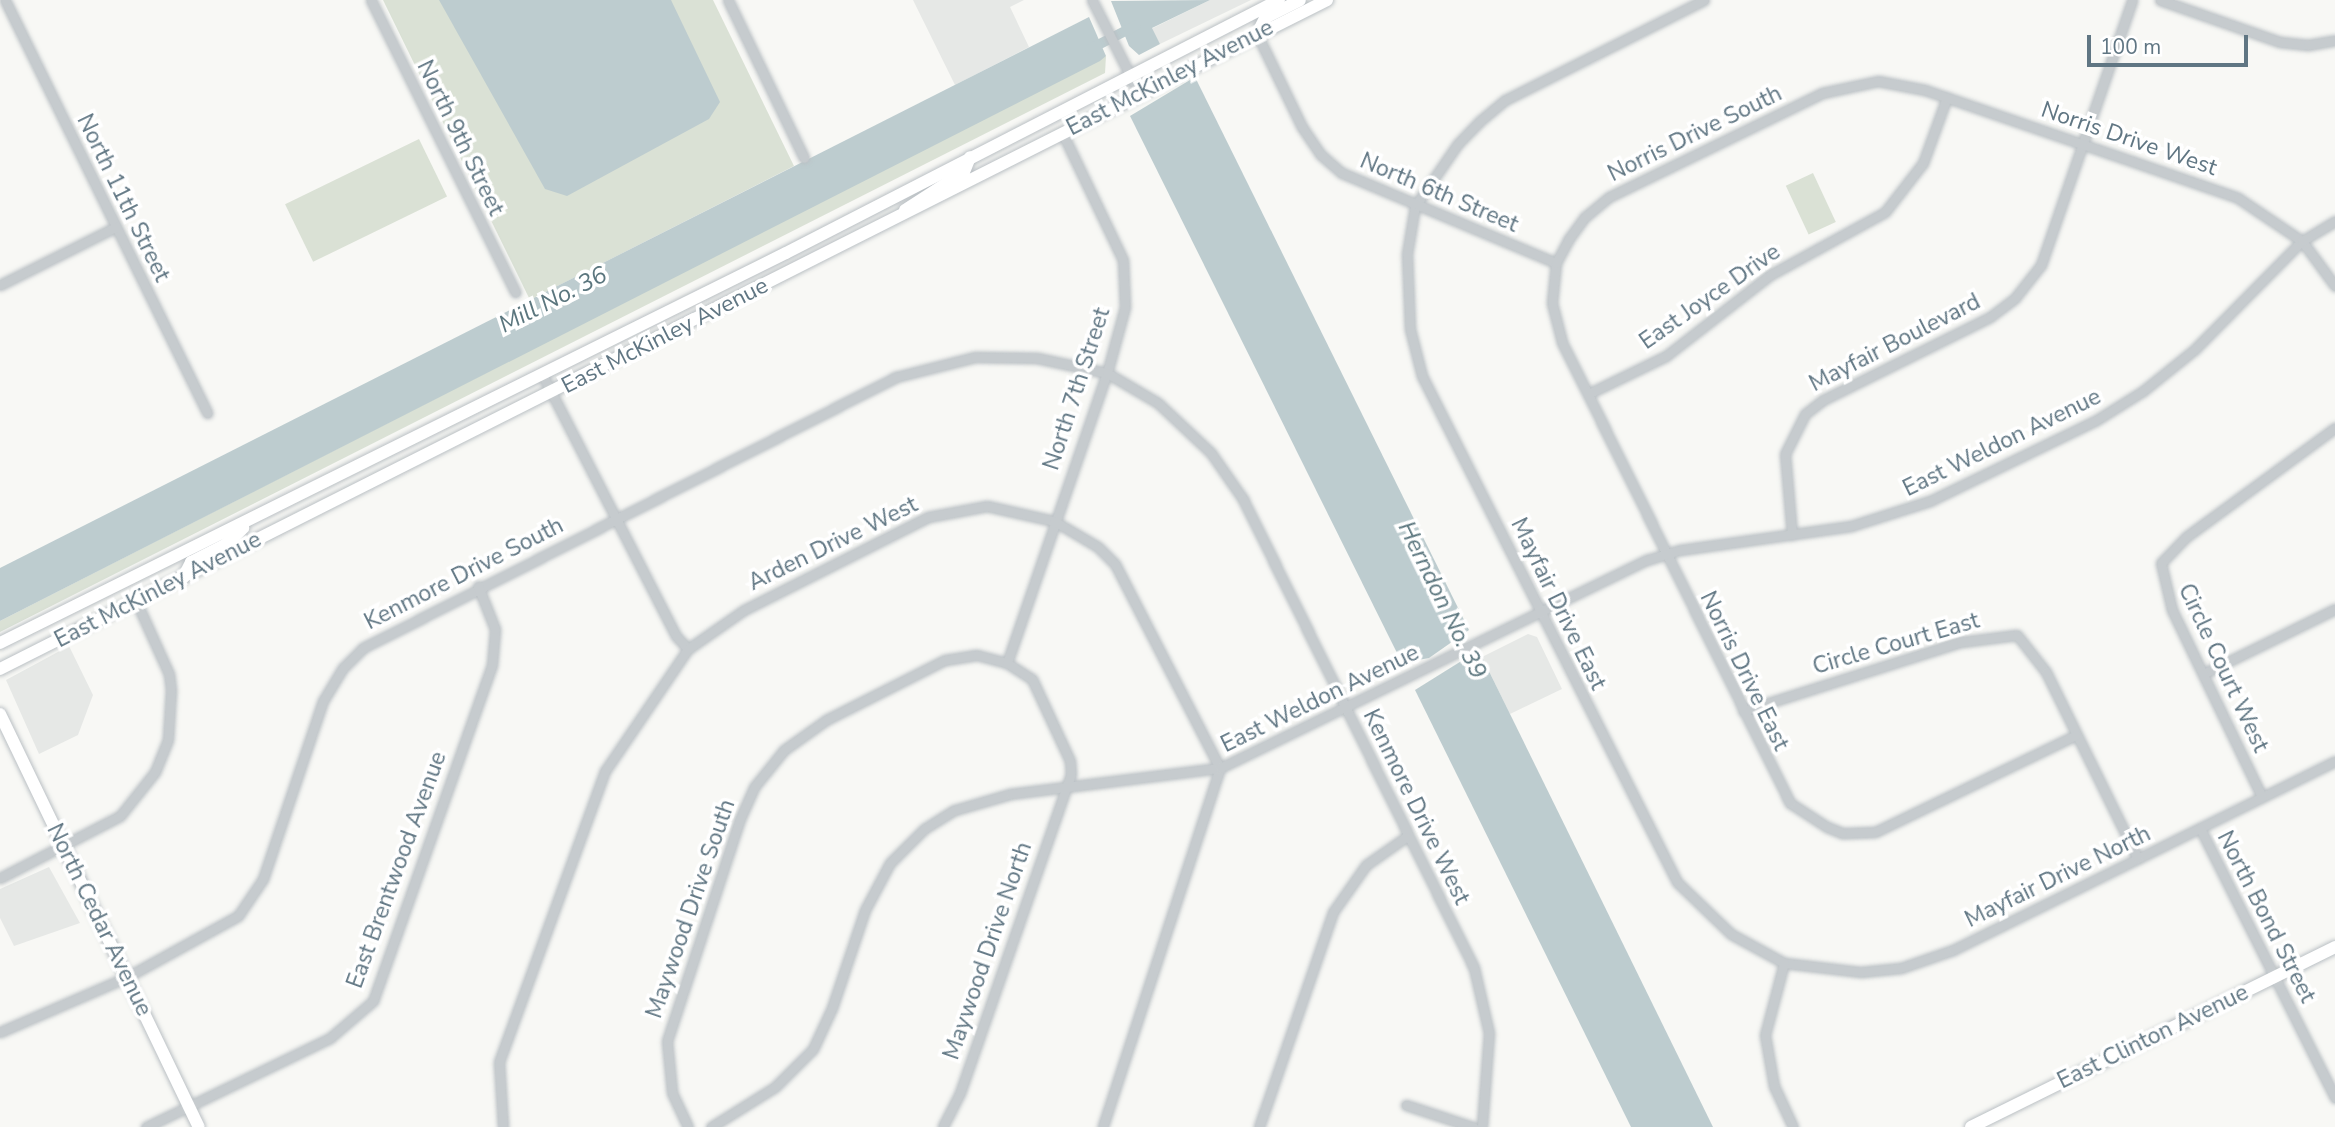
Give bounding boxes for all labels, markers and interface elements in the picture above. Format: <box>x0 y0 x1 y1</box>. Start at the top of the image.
street label: East McKinley Avenue <box>1062 14 1278 142</box>
scale bar <box>2090 21 2251 65</box>
text: 100 m <box>2100 33 2161 61</box>
street label: North 9th Street <box>410 56 510 220</box>
street label: Norris Drive South <box>1604 80 1786 188</box>
street label: Norris Drive West <box>2037 96 2221 182</box>
street label: North 11th Street <box>70 110 176 286</box>
street label: North 6th Street <box>1356 147 1522 239</box>
street label: East Joyce Drive <box>1634 238 1786 356</box>
water label: Mill No. 36 <box>494 261 612 339</box>
street label: East McKinley Avenue <box>557 272 773 400</box>
street label: Mayfair Boulevard <box>1805 288 1985 398</box>
street label: North 7th Street <box>1038 304 1116 474</box>
street label: East Weldon Avenue <box>1899 383 2105 503</box>
street label: Arden Drive West <box>744 491 922 597</box>
street label: Kenmore Drive South <box>360 512 568 636</box>
street label: Mayfair Drive East <box>1504 514 1612 694</box>
water label: Herndon No. 39 <box>1391 517 1493 683</box>
street label: East McKinley Avenue <box>50 526 266 654</box>
street label: Circle Court West <box>2172 579 2274 757</box>
street label: Norris Drive East <box>1694 587 1794 755</box>
street label: Circle Court East <box>1810 607 1982 681</box>
street label: East Weldon Avenue <box>1217 639 1423 759</box>
street label: Kenmore Drive West <box>1357 705 1475 909</box>
street label: East Brentwood Avenue <box>341 748 453 992</box>
street label: Maywood Drive South <box>641 796 741 1022</box>
street label: North Cedar Avenue <box>40 819 158 1021</box>
street label: Mayfair Drive North <box>1961 820 2155 934</box>
street label: North Bond Street <box>2211 826 2321 1008</box>
street label: Maywood Drive North <box>938 839 1038 1063</box>
street label: East Clinton Avenue <box>2053 979 2253 1095</box>

